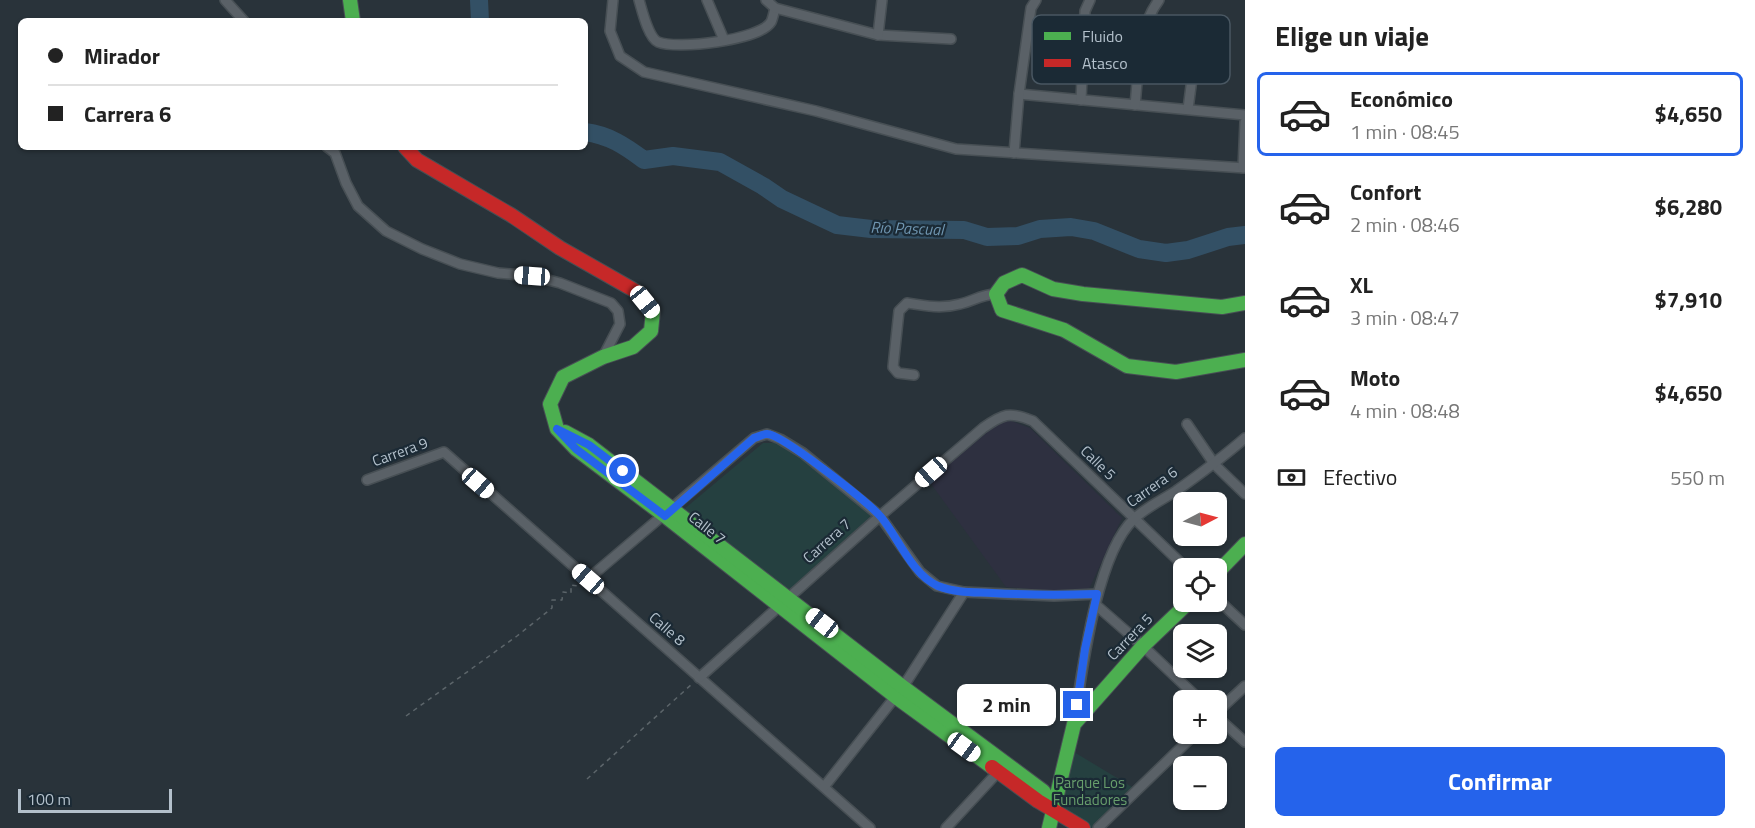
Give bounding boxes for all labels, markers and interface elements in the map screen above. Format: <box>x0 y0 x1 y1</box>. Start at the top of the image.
legend <box>1032 15 1230 84</box>
text: Elige un viaje <box>1275 15 1429 56</box>
text: Fluido <box>1082 24 1123 48</box>
text: Mirador <box>84 39 160 73</box>
text: Atasco <box>1082 51 1128 75</box>
text: Económico <box>1350 82 1453 116</box>
icon: car <box>1278 87 1332 141</box>
text: Carrera 6 <box>84 97 171 131</box>
text: $4,650 <box>1655 97 1722 131</box>
text: 1 min · 08:45 <box>1350 116 1460 147</box>
text: Confort <box>1350 175 1421 209</box>
icon: car <box>1278 180 1332 234</box>
text: $6,280 <box>1655 190 1722 224</box>
text: 2 min · 08:46 <box>1350 209 1460 240</box>
water label: Río Pascual <box>870 215 946 241</box>
car <box>513 266 551 286</box>
text: XL <box>1350 268 1373 302</box>
icon: car <box>1278 273 1332 327</box>
car <box>627 282 663 322</box>
text: $7,910 <box>1655 283 1722 317</box>
text: 3 min · 08:47 <box>1350 302 1460 333</box>
text: Moto <box>1350 361 1400 395</box>
icon: car <box>1278 366 1332 420</box>
text: $4,650 <box>1655 376 1722 410</box>
text: 4 min · 08:48 <box>1350 395 1460 426</box>
street label: Carrera 9 <box>369 431 431 472</box>
street label: Calle 5 <box>1075 440 1121 485</box>
car <box>912 453 950 491</box>
route start <box>609 457 636 484</box>
text: Efectivo <box>1323 460 1397 494</box>
street label: Carrera 6 <box>1121 461 1182 513</box>
icon: cash <box>1275 461 1308 494</box>
text: 550 m <box>1670 462 1725 493</box>
car <box>459 464 497 502</box>
north arrow <box>1173 492 1227 546</box>
map controls <box>1173 492 1227 810</box>
street label: Calle 7 <box>684 506 731 550</box>
street label: Carrera 7 <box>797 513 856 569</box>
button: locate <box>1173 558 1227 612</box>
car <box>569 560 607 598</box>
car <box>802 605 842 641</box>
street label: Calle 8 <box>644 606 691 651</box>
street label: Carrera 5 <box>1101 608 1158 665</box>
button: layers <box>1173 624 1227 678</box>
callout: 2 min <box>957 684 1056 726</box>
text: 2 min <box>982 689 1031 720</box>
button: + <box>1173 690 1227 744</box>
route end <box>1063 691 1090 718</box>
car <box>944 729 984 765</box>
button: Confirmar <box>1275 747 1725 816</box>
button: − <box>1173 756 1227 810</box>
park label: Parque Los Fundadores <box>1053 771 1127 811</box>
scale bar <box>18 786 172 814</box>
text: 100 m <box>27 787 71 811</box>

